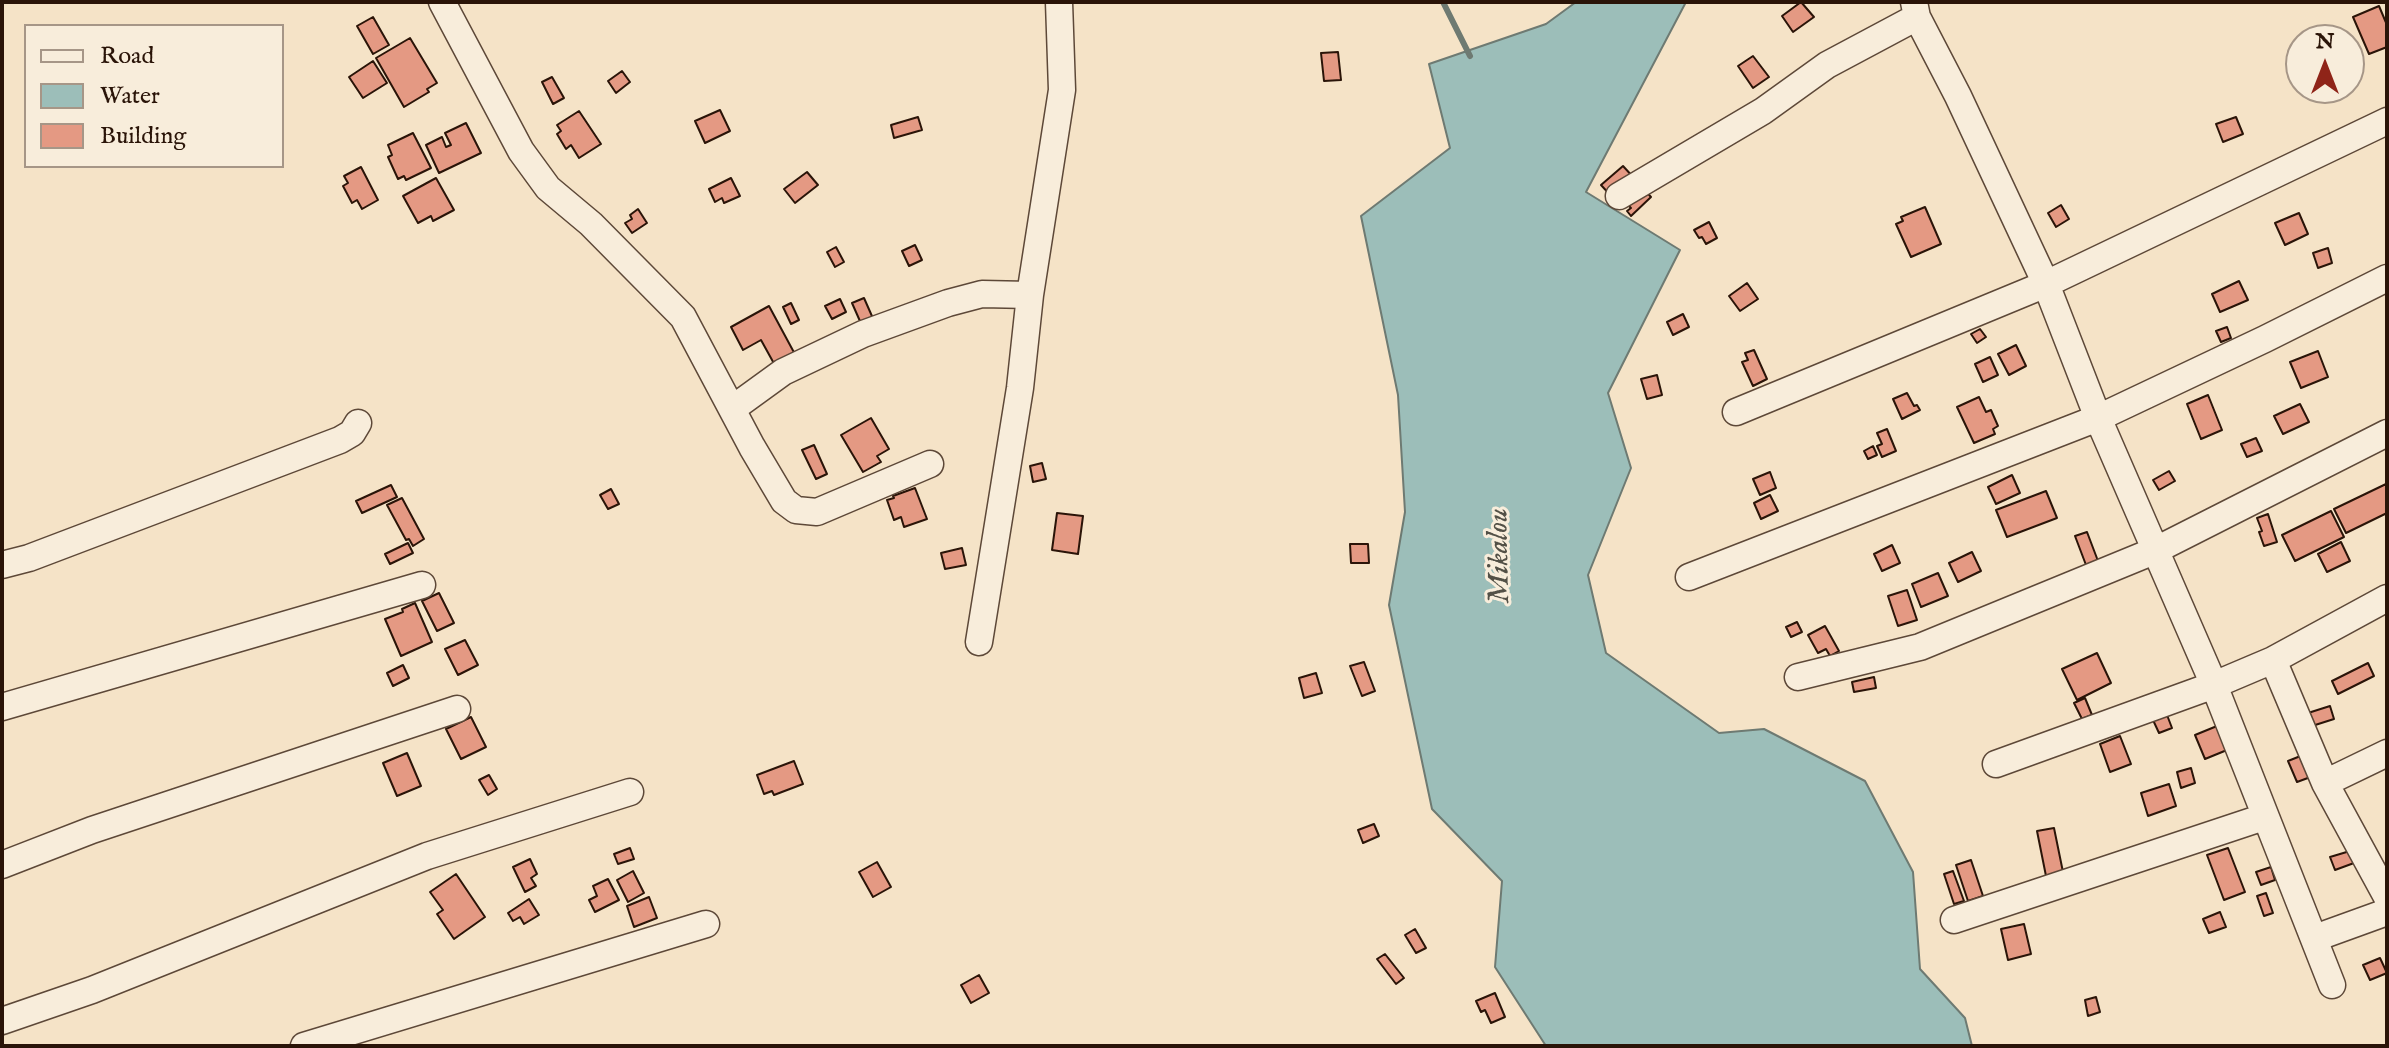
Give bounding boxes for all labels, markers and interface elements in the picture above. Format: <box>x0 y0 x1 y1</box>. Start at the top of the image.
legend <box>24 24 284 168</box>
north arrow <box>2285 24 2365 104</box>
text: N <box>2315 28 2335 56</box>
text: Road <box>100 41 154 72</box>
text: Water <box>100 81 160 112</box>
text: Building <box>100 121 186 152</box>
water label: Mikalou <box>1482 508 1520 604</box>

